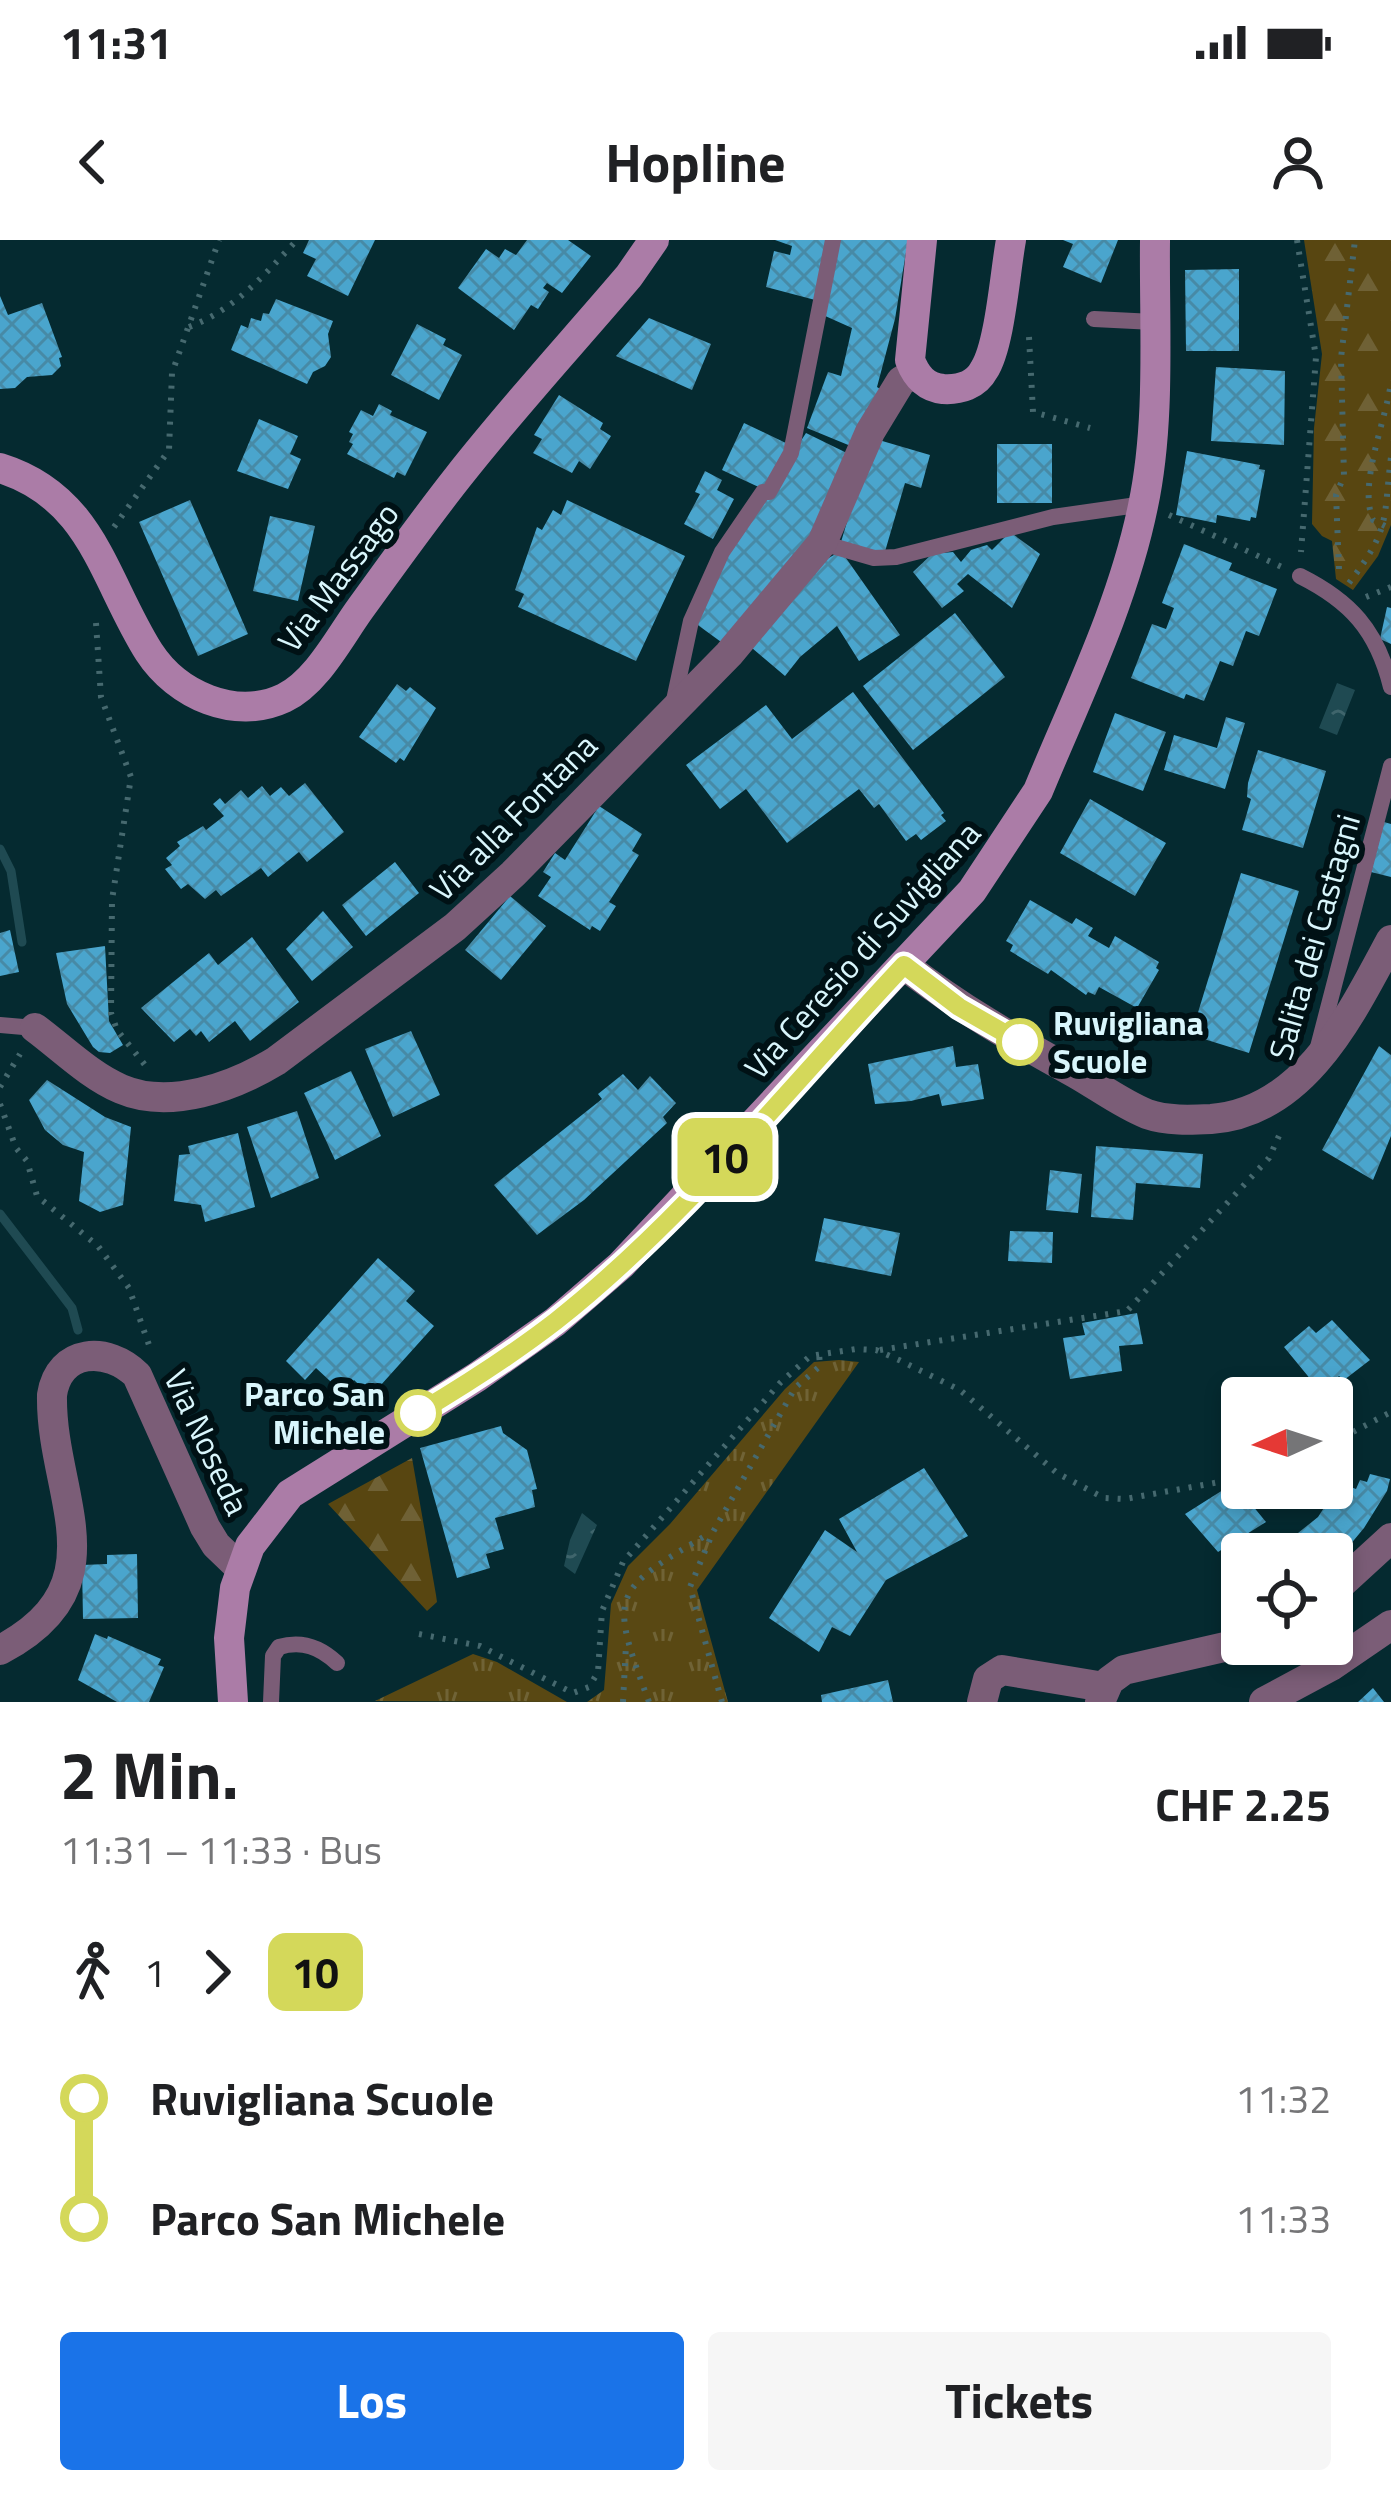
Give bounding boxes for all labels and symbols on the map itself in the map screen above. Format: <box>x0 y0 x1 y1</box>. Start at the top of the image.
street label: Via Massago <box>265 492 411 662</box>
street label: Via alla Fontana <box>418 722 608 912</box>
street label: Salita dei Castagni <box>1255 808 1373 1066</box>
street label: Via Ceresio di Suvigliana <box>732 810 992 1090</box>
place label: Ruvigliana Scuole <box>1053 998 1204 1086</box>
marker: Ruvigliana Scuole <box>998 1020 1042 1064</box>
line badge: 10 <box>671 1118 779 1196</box>
street label: Via Noseda <box>151 1361 263 1523</box>
place label: Parco San Michele <box>244 1369 385 1457</box>
north arrow <box>1221 1377 1353 1509</box>
marker: Parco San Michele <box>396 1391 440 1435</box>

